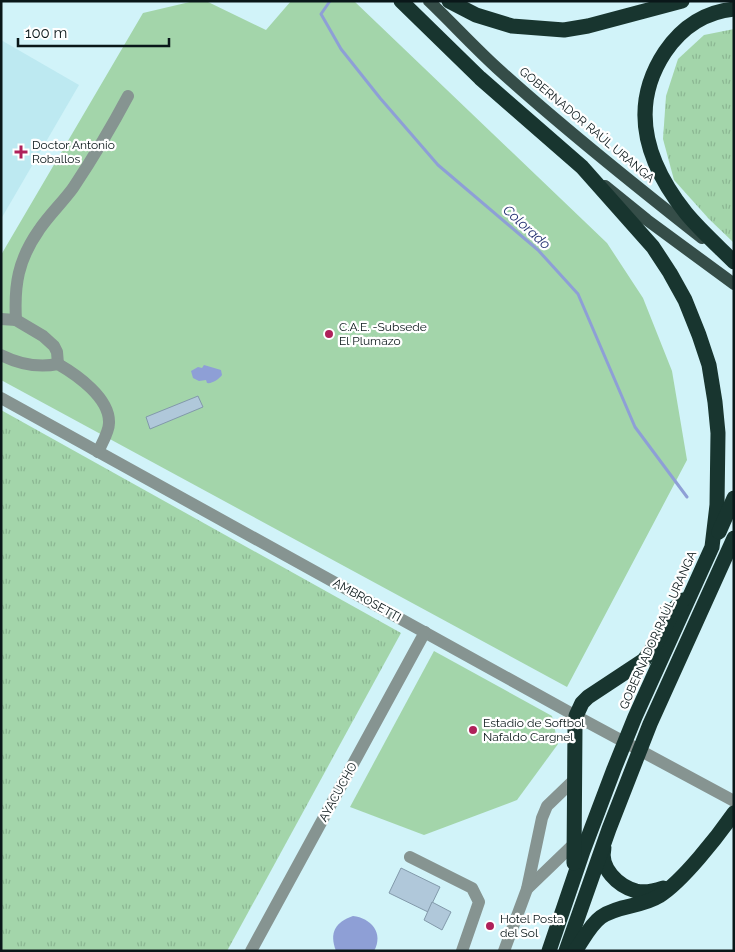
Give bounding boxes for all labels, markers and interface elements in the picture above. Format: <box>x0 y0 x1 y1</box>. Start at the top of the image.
scale bar <box>18 15 169 47</box>
text: 100 m <box>25 24 67 42</box>
street label: GOBERNADOR RAÚL URANGA <box>517 64 657 186</box>
place label: Doctor Antonio Roballos <box>32 138 115 166</box>
marker: Doctor Antonio Roballos <box>14 145 28 159</box>
water label: Colorado <box>500 202 554 252</box>
place label: C.A.E. -Subsede El Plumazo <box>339 320 427 348</box>
marker: C.A.E. -Subsede El Plumazo <box>323 328 335 340</box>
street label: GOBERNADOR RAÚL URANGA <box>617 549 699 711</box>
street label: AMBROSETTI <box>331 576 403 624</box>
place label: Estadio de Softbol Nafaldo Cargnel <box>483 716 585 744</box>
marker: Estadio de Softbol Nafaldo Cargnel <box>467 724 479 736</box>
street label: AYACUCHO <box>316 760 360 824</box>
place label: Hotel Posta del Sol <box>500 912 564 940</box>
marker: Hotel Posta del Sol <box>484 920 496 932</box>

